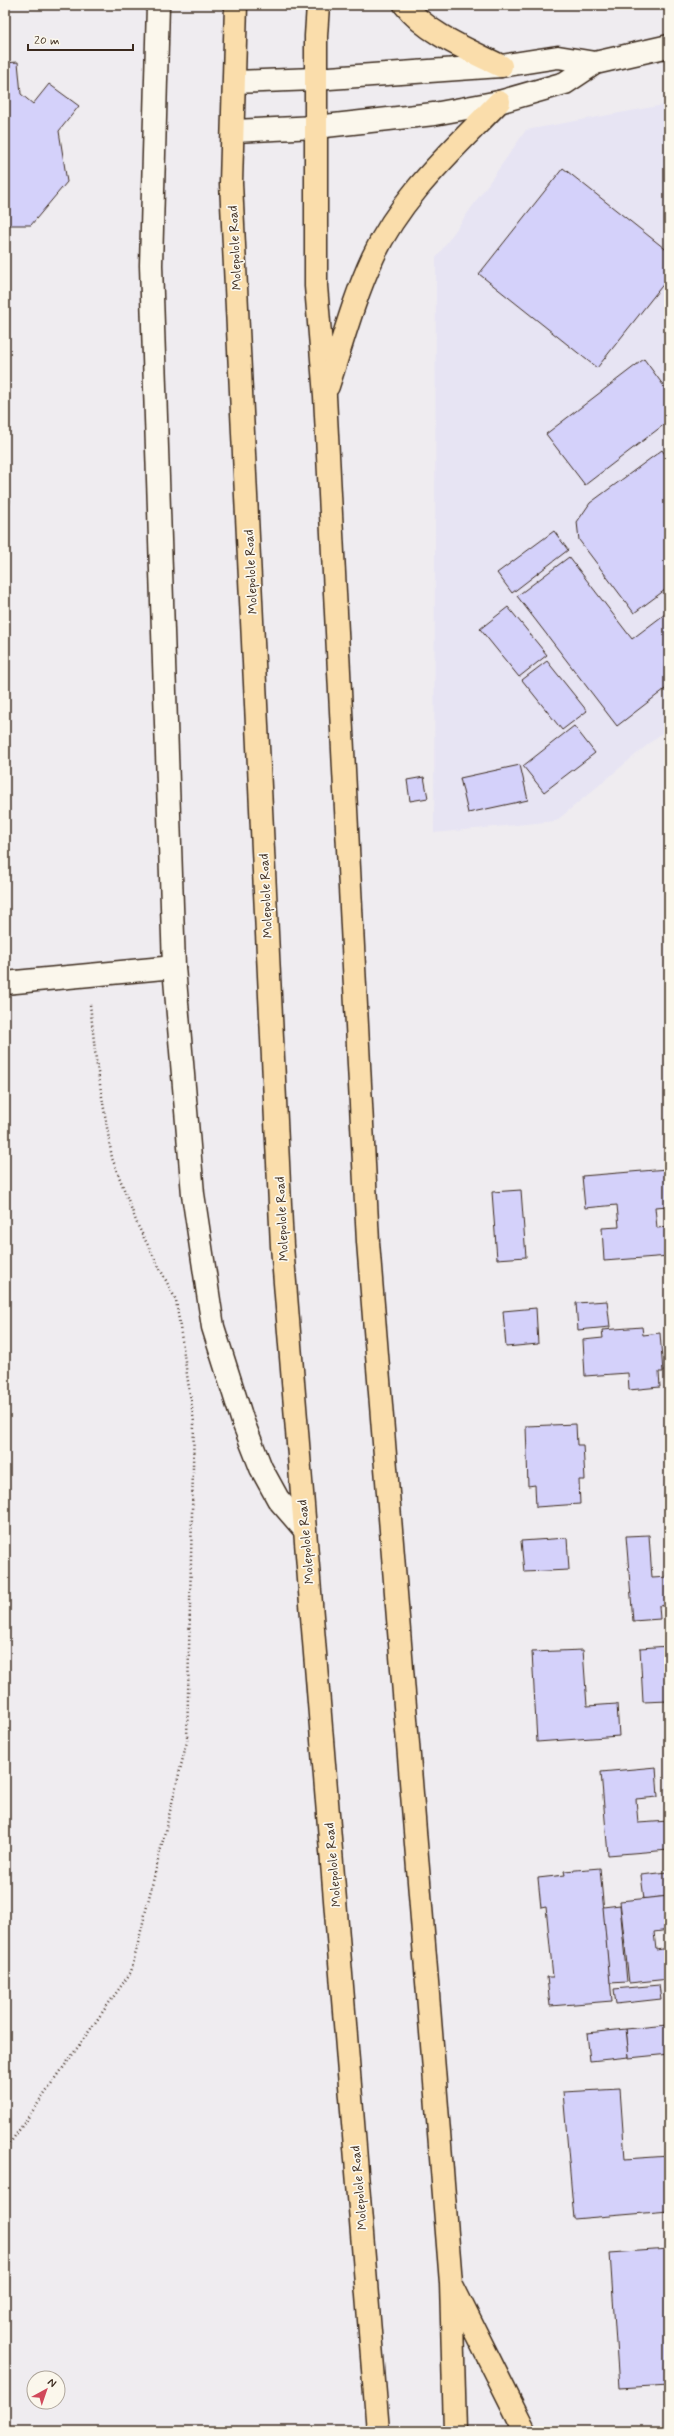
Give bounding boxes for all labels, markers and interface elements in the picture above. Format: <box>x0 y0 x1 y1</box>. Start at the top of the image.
scale bar <box>28 26 133 52</box>
text: 20 m <box>34 33 60 49</box>
street label: Molepolole Road <box>225 205 246 291</box>
street label: Molepolole Road <box>241 529 262 615</box>
street label: Molepolole Road <box>256 853 277 939</box>
street label: Molepolole Road <box>272 1176 293 1262</box>
street label: Molepolole Road <box>294 1499 319 1585</box>
street label: Molepolole Road <box>321 1822 346 1908</box>
street label: Molepolole Road <box>347 2145 372 2231</box>
north arrow <box>26 2370 66 2410</box>
text: N <box>44 2375 59 2391</box>

